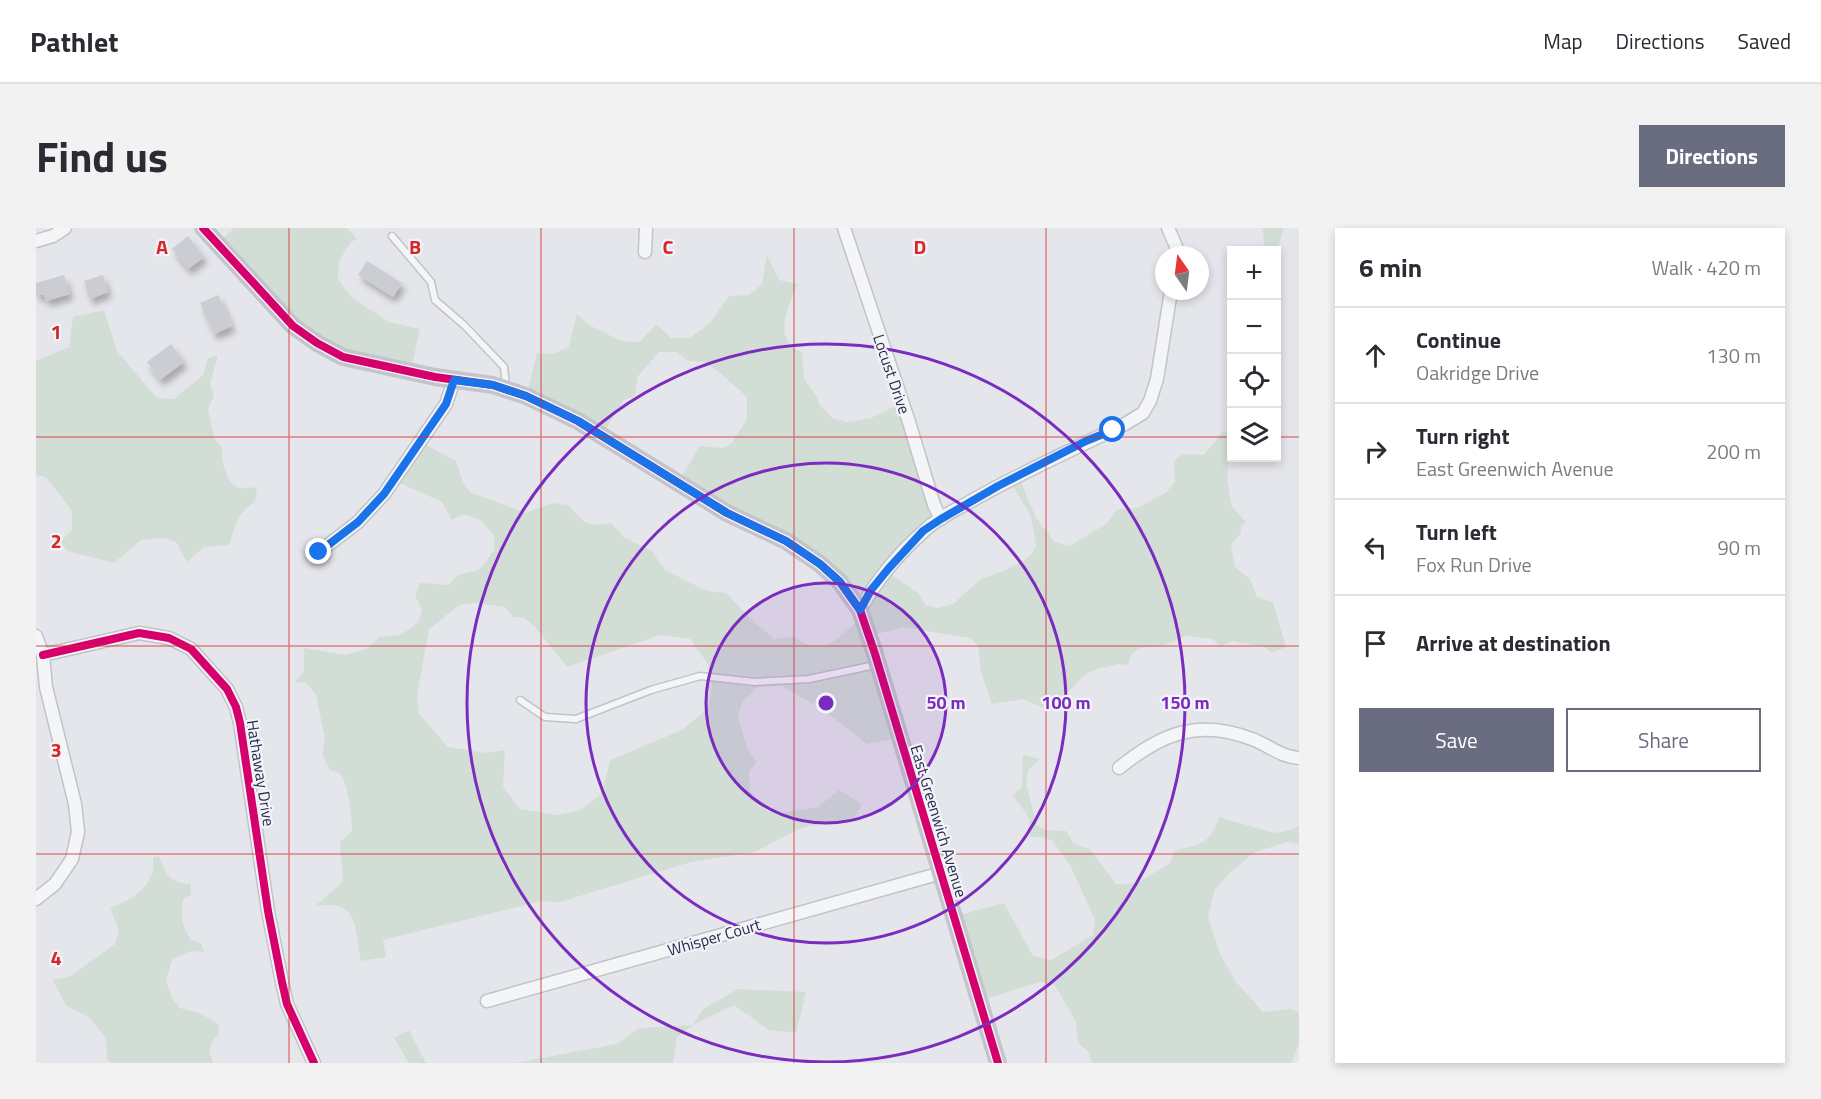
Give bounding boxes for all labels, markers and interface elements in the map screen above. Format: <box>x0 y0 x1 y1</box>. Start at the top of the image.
text: Pathlet <box>30 20 118 63</box>
text: Map <box>1543 25 1583 57</box>
text: Directions <box>1616 25 1705 57</box>
text: Saved <box>1738 25 1791 57</box>
text: Find us <box>36 124 168 188</box>
button: Directions <box>1639 125 1785 187</box>
text: A <box>156 231 168 262</box>
text: B <box>409 231 421 262</box>
text: C <box>663 231 674 262</box>
text: D <box>914 231 926 262</box>
north arrow <box>1155 246 1209 300</box>
map controls <box>1227 246 1281 462</box>
button: + <box>1227 246 1281 300</box>
text: 6 min <box>1359 248 1422 287</box>
text: Walk · 420 m <box>1652 252 1761 283</box>
button: − <box>1227 300 1281 354</box>
text: 1 <box>50 316 62 347</box>
text: Continue <box>1416 323 1501 357</box>
street label: Locust Drive <box>867 331 917 417</box>
icon: ahead <box>1359 339 1392 372</box>
text: 130 m <box>1706 340 1761 371</box>
button: locate <box>1227 354 1281 408</box>
text: Oakridge Drive <box>1416 357 1539 388</box>
button: layers <box>1227 408 1281 462</box>
route start <box>1099 416 1125 442</box>
text: Turn right <box>1416 419 1510 453</box>
icon: right <box>1359 435 1392 468</box>
text: 200 m <box>1706 436 1761 467</box>
text: East Greenwich Avenue <box>1416 453 1614 484</box>
text: Turn left <box>1416 515 1497 549</box>
text: 2 <box>50 525 62 556</box>
icon: left <box>1359 531 1392 564</box>
text: 90 m <box>1717 532 1761 563</box>
route end <box>305 538 331 564</box>
text: Fox Run Drive <box>1416 549 1532 580</box>
text: Arrive at destination <box>1416 626 1611 660</box>
icon: arrive <box>1359 627 1392 660</box>
text: 50 m <box>926 689 966 716</box>
text: 100 m <box>1041 689 1091 716</box>
text: 150 m <box>1160 689 1210 716</box>
centre of rings <box>816 693 836 713</box>
button: Save <box>1359 708 1554 772</box>
button: Share <box>1566 708 1761 772</box>
street label: Hathaway Drive <box>241 718 281 828</box>
text: 3 <box>50 734 62 765</box>
street label: East Greenwich Avenue <box>904 742 974 900</box>
street label: Whisper Court <box>665 912 764 962</box>
text: 4 <box>50 942 62 973</box>

